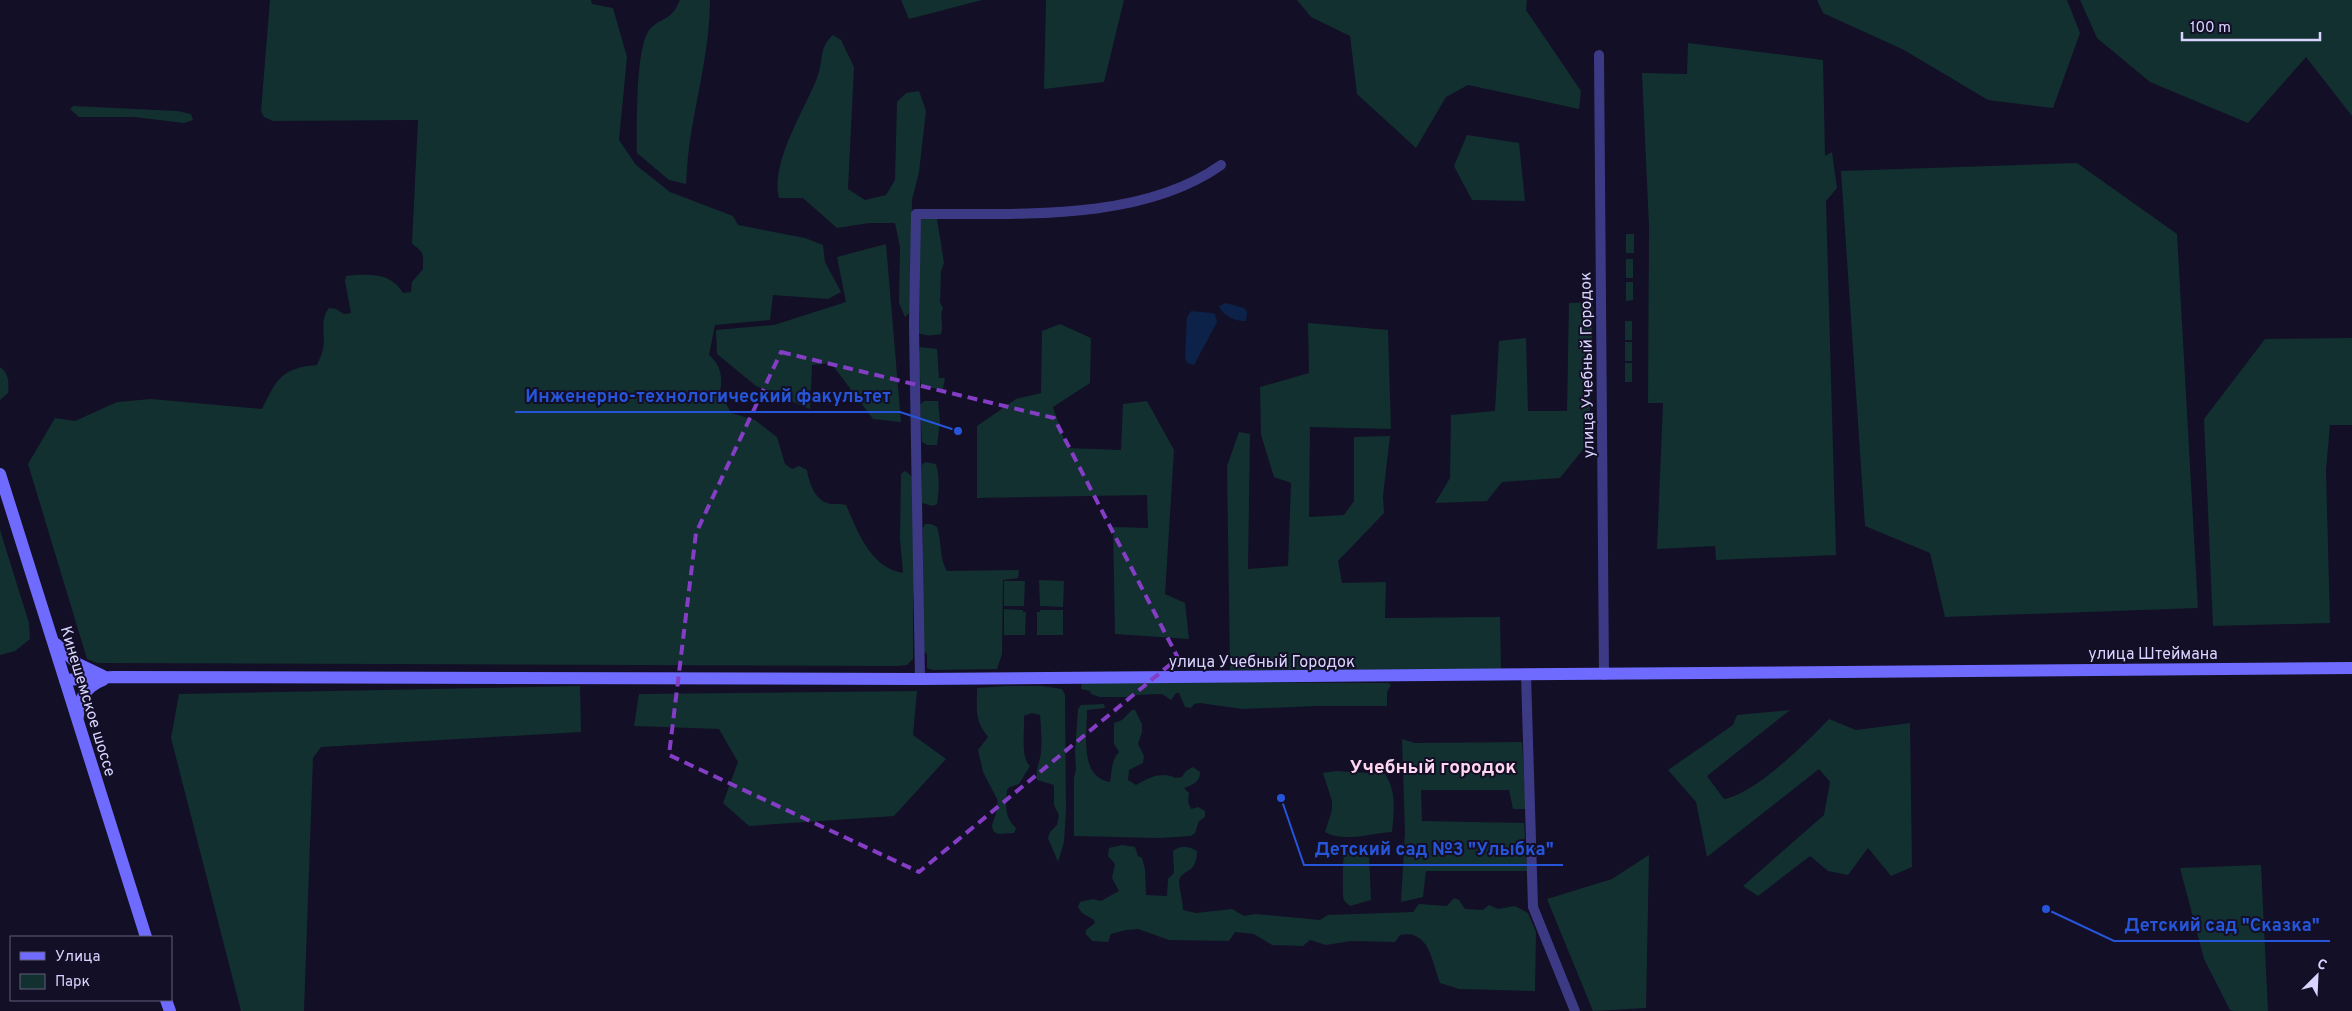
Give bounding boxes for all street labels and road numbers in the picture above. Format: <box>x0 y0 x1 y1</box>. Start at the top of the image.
street label: улица Учебный Городок <box>1576 272 1600 458</box>
street label: Кинешемское шоссе <box>55 624 119 779</box>
street label: улица Штеймана <box>2088 645 2218 665</box>
street label: улица Учебный Городок <box>1169 653 1355 673</box>

